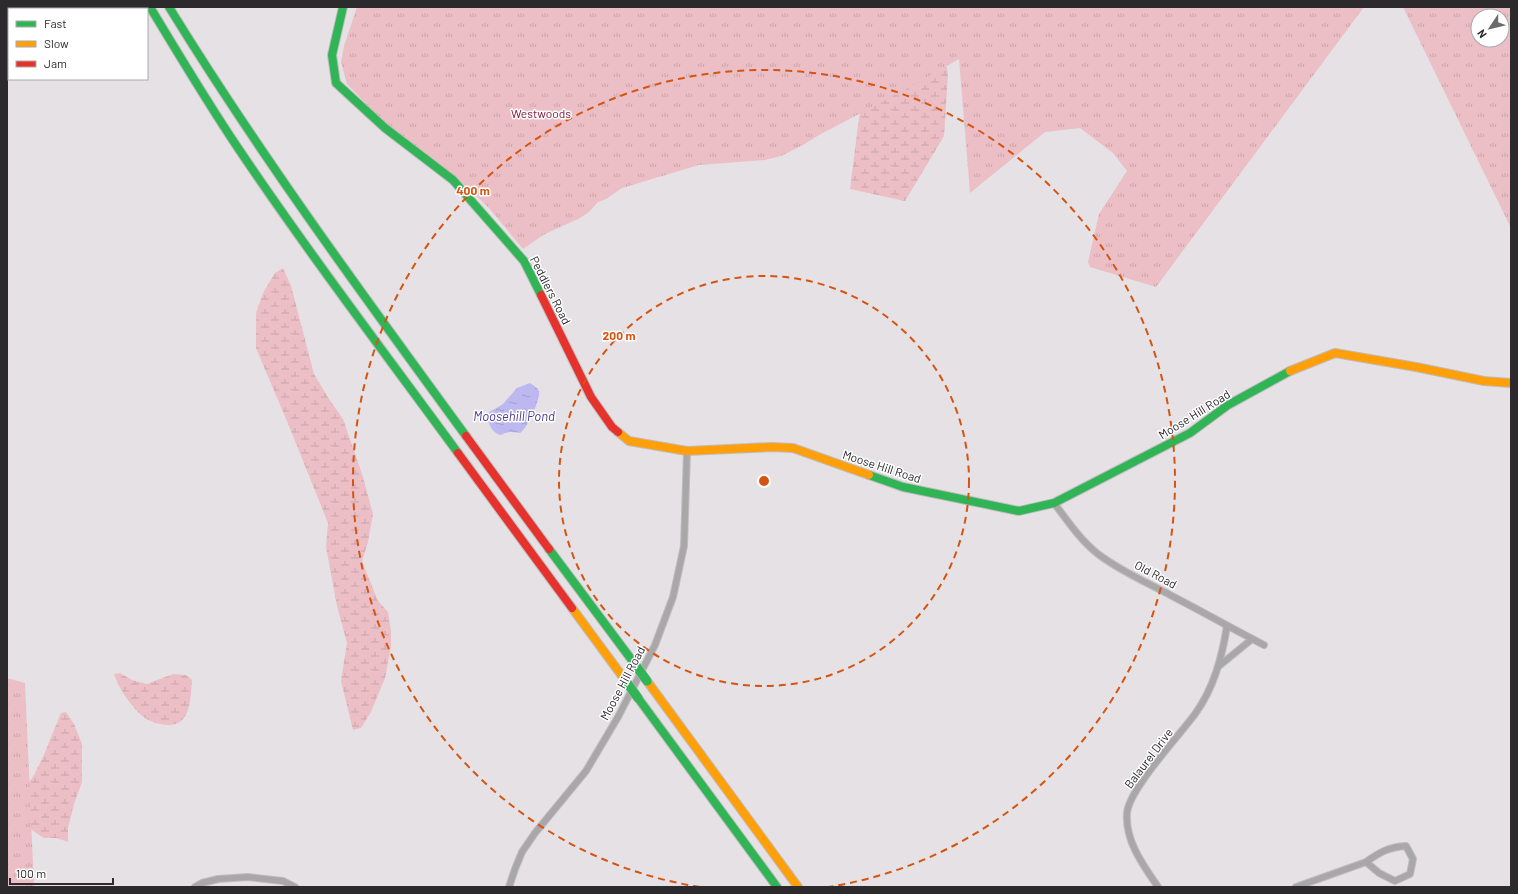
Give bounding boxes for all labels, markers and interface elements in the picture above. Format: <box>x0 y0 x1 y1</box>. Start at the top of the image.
legend <box>8 8 148 80</box>
north arrow <box>1470 8 1510 48</box>
text: Fast <box>44 16 67 30</box>
text: N <box>1474 27 1489 41</box>
text: Slow <box>44 36 69 50</box>
text: Jam <box>44 56 67 70</box>
park label: Westwoods <box>511 106 571 120</box>
text: 400 m <box>456 183 490 197</box>
street label: Peddlers Road <box>528 254 574 326</box>
text: 200 m <box>603 328 635 342</box>
street label: Moose Hill Road <box>1156 386 1232 442</box>
water label: Moosehill Pond <box>473 408 555 424</box>
street label: Moose Hill Road <box>841 447 923 485</box>
centre of rings <box>757 474 771 488</box>
street label: Old Road <box>1133 557 1179 591</box>
street label: Moose Hill Road <box>597 644 647 722</box>
street label: Balaurel Drive <box>1121 725 1175 791</box>
scale bar <box>10 860 113 886</box>
text: 100 m <box>16 866 46 880</box>

